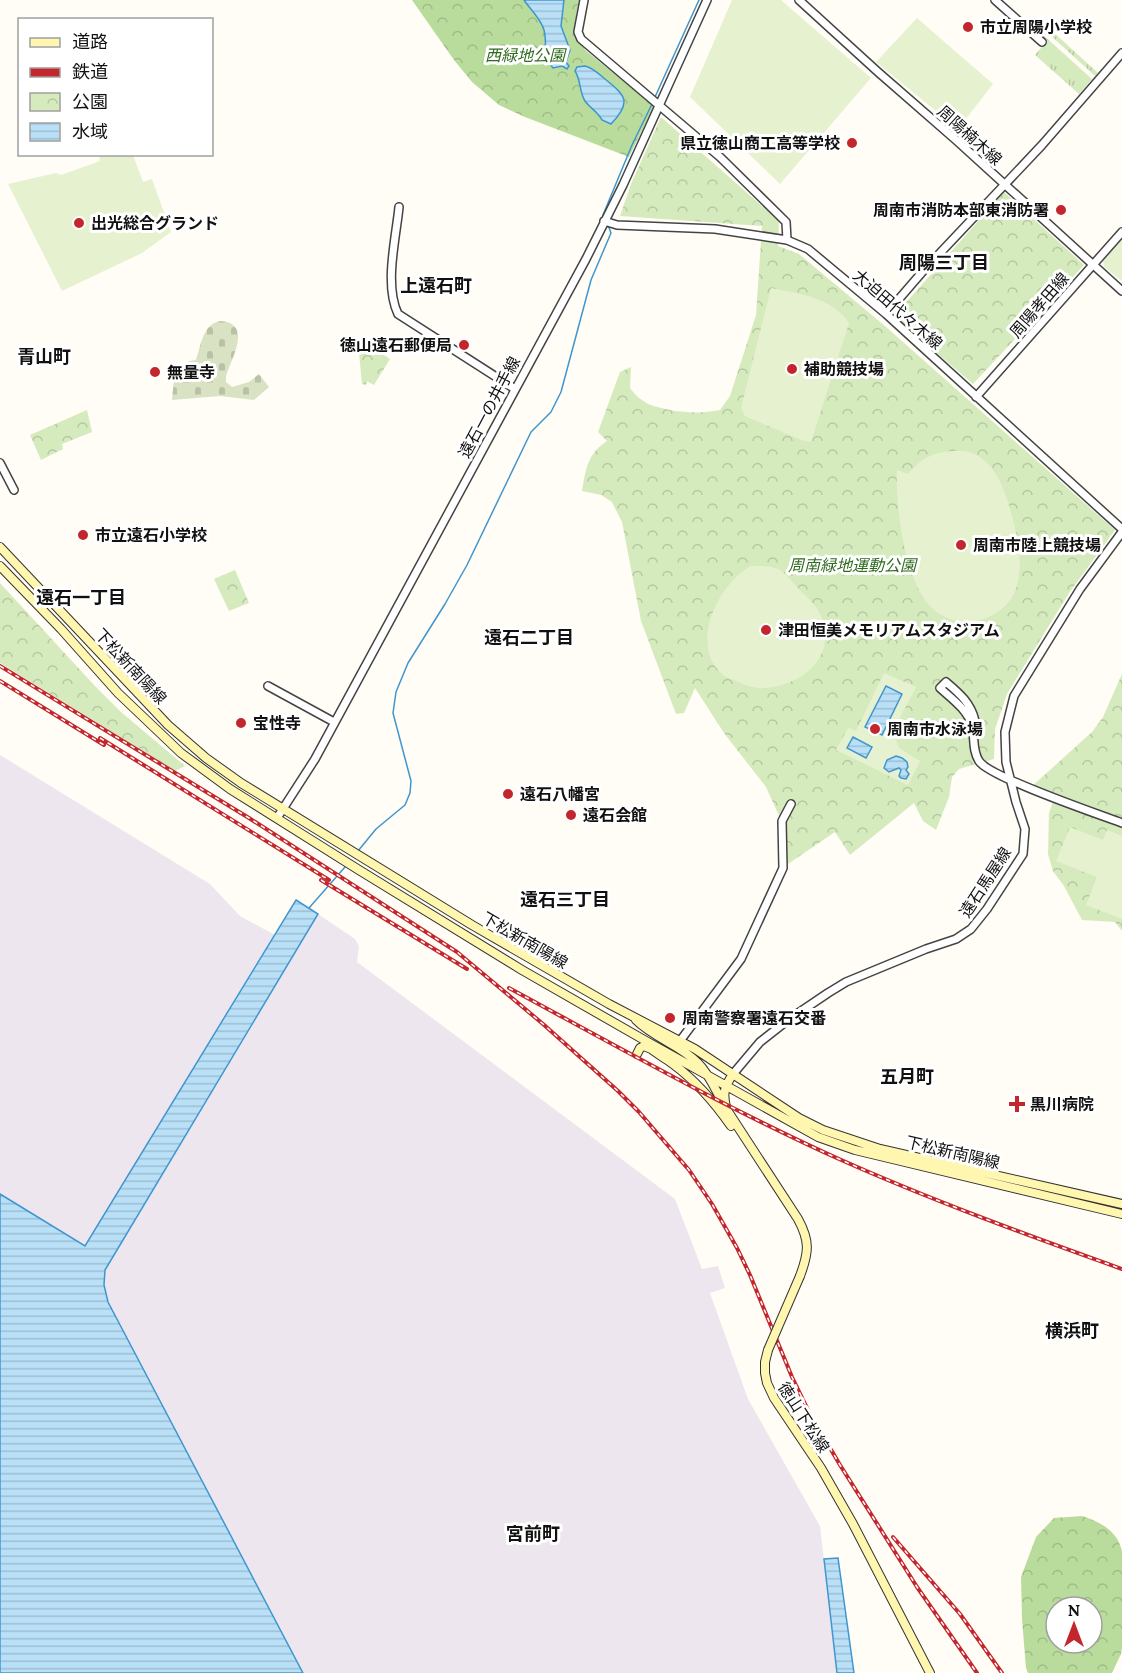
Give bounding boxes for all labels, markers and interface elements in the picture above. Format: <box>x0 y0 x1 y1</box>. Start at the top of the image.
place label: 市立周陽小学校 <box>980 17 1092 37</box>
legend <box>18 18 213 156</box>
marker: 市立周陽小学校 <box>961 20 975 34</box>
text: 道路 <box>72 30 108 53</box>
park label: 西緑地公園 <box>485 45 567 65</box>
text: 鉄道 <box>72 60 108 83</box>
text: 公園 <box>72 90 108 113</box>
street label: 周陽楠木線 <box>934 101 1006 169</box>
text: 水域 <box>72 120 108 143</box>
place label: 県立徳山商工高等学校 <box>680 133 840 153</box>
marker: 県立徳山商工高等学校 <box>845 136 859 150</box>
place label: 周南市消防本部東消防署 <box>873 200 1049 220</box>
marker: 周南市消防本部東消防署 <box>1054 203 1068 217</box>
place label: 出光総合グランド <box>91 213 219 233</box>
marker: 出光総合グランド <box>72 216 86 230</box>
district label: 周陽三丁目 <box>899 251 989 274</box>
street label: 大迫田代々木線 <box>849 265 947 353</box>
street label: 周陽孝田線 <box>1005 268 1073 342</box>
district label: 上遠石町 <box>400 274 472 297</box>
place label: 徳山遠石郵便局 <box>340 335 452 355</box>
marker: 徳山遠石郵便局 <box>457 338 471 352</box>
district label: 青山町 <box>17 345 71 368</box>
street label: 遠石一の井手線 <box>454 353 524 461</box>
place label: 補助競技場 <box>804 359 884 379</box>
place label: 無量寺 <box>167 362 215 382</box>
marker: 補助競技場 <box>785 362 799 376</box>
marker: 無量寺 <box>148 365 162 379</box>
place label: 市立遠石小学校 <box>95 525 207 545</box>
marker: 市立遠石小学校 <box>76 528 90 542</box>
place label: 周南市陸上競技場 <box>973 535 1101 555</box>
marker: 周南市陸上競技場 <box>954 538 968 552</box>
park label: 周南緑地運動公園 <box>788 555 918 575</box>
district label: 遠石一丁目 <box>36 586 126 609</box>
place label: 津田恒美メモリアムスタジアム <box>778 620 1000 640</box>
marker: 津田恒美メモリアムスタジアム <box>759 623 773 637</box>
street label: 下松新南陽線 <box>91 624 171 708</box>
district label: 遠石二丁目 <box>484 626 574 649</box>
place label: 宝性寺 <box>253 713 301 733</box>
marker: 宝性寺 <box>234 716 248 730</box>
place label: 周南市水泳場 <box>887 719 983 739</box>
marker: 周南市水泳場 <box>868 722 882 736</box>
place label: 遠石八幡宮 <box>520 784 600 804</box>
marker: 遠石八幡宮 <box>501 787 515 801</box>
place label: 遠石会館 <box>583 805 647 825</box>
marker: 遠石会館 <box>564 808 578 822</box>
street label: 遠石馬屋線 <box>955 843 1015 921</box>
district label: 遠石三丁目 <box>520 888 610 911</box>
street label: 下松新南陽線 <box>478 907 572 973</box>
place label: 周南警察署遠石交番 <box>682 1008 826 1028</box>
marker: 周南警察署遠石交番 <box>663 1011 677 1025</box>
district label: 五月町 <box>880 1065 934 1088</box>
place label: 黒川病院 <box>1030 1094 1094 1114</box>
marker: 黒川病院 <box>1008 1095 1026 1113</box>
street label: 下松新南陽線 <box>904 1131 1002 1173</box>
district label: 横浜町 <box>1045 1319 1099 1342</box>
street label: 徳山下松線 <box>774 1378 834 1456</box>
district label: 宮前町 <box>506 1522 560 1545</box>
north arrow <box>1044 1595 1104 1655</box>
text: N <box>1068 1600 1080 1620</box>

